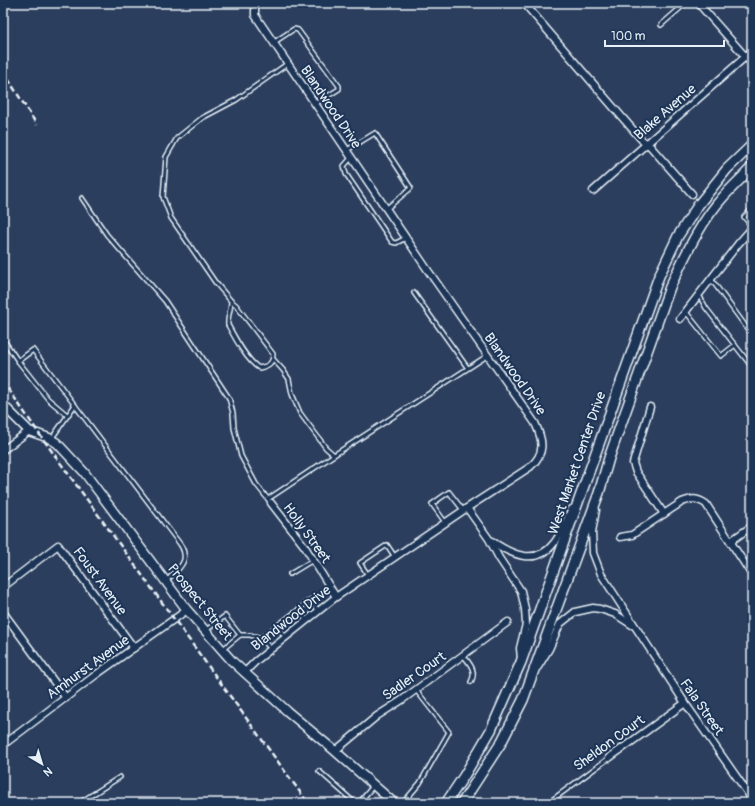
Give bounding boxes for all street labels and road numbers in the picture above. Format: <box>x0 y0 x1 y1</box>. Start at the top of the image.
street label: Blandwood Drive <box>297 62 365 152</box>
street label: Blake Avenue <box>631 80 700 144</box>
street label: Blandwood Drive <box>480 330 550 418</box>
street label: West Market Center Drive <box>544 389 610 537</box>
street label: Holly Street <box>280 500 335 567</box>
street label: Foust Avenue <box>70 544 131 619</box>
street label: Prospect Street <box>164 560 236 644</box>
street label: Blandwood Drive <box>248 582 334 654</box>
street label: Amhurst Avenue <box>43 631 133 703</box>
street label: Sadler Court <box>379 648 449 704</box>
street label: Fala Street <box>676 676 728 739</box>
street label: Sheldon Court <box>570 711 648 774</box>

